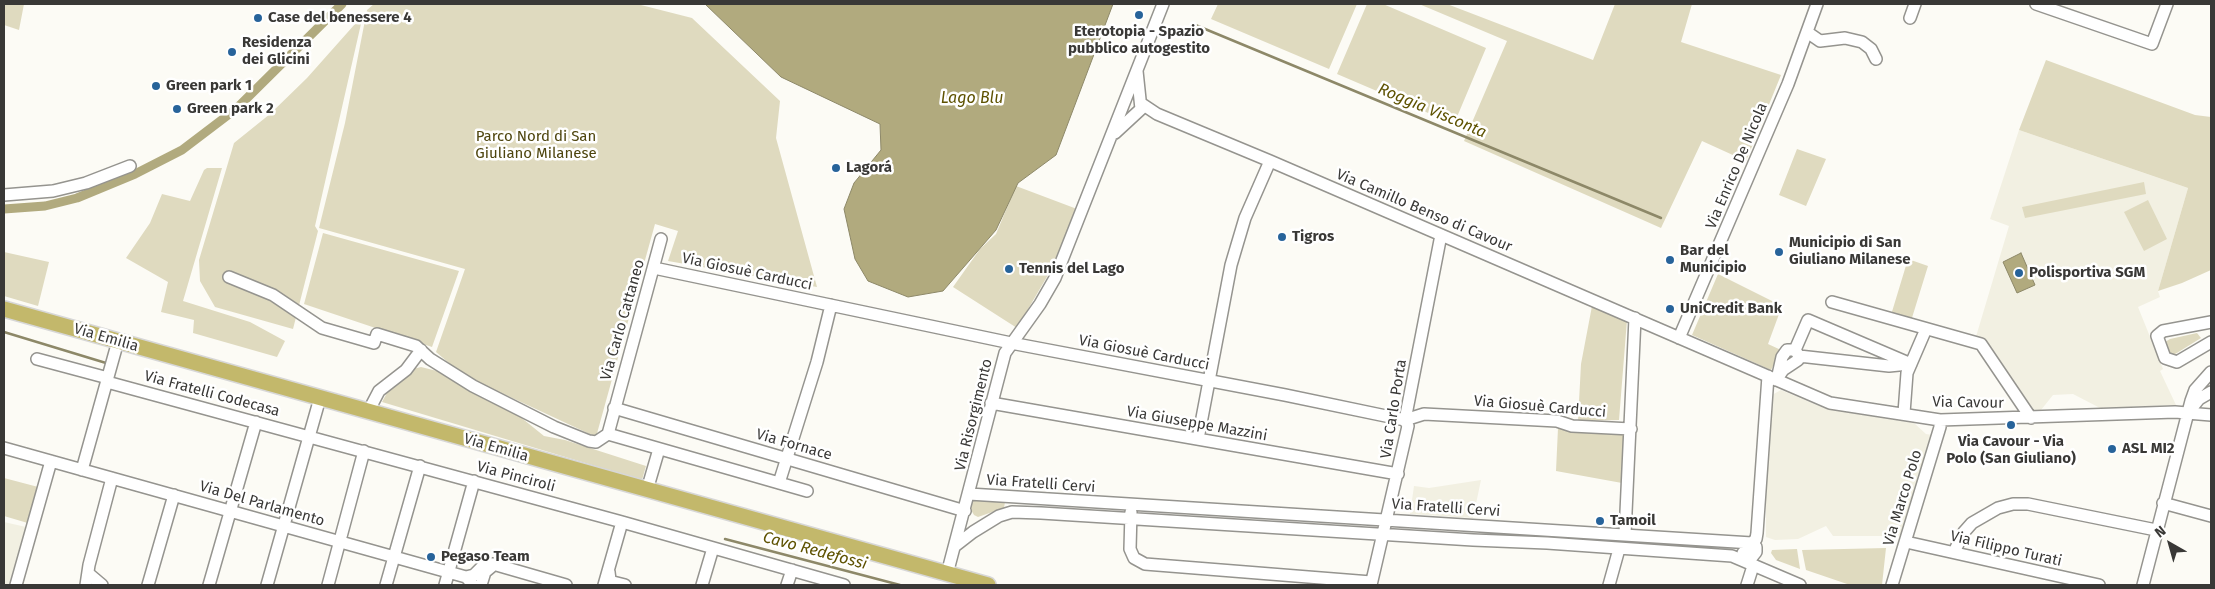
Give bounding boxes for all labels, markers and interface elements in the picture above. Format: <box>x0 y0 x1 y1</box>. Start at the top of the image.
place label: Case del benessere 4 <box>268 9 412 27</box>
marker: Eterotopia - Spazio pubblico autogestito <box>1133 9 1145 21</box>
marker: Case del benessere 4 <box>252 12 264 24</box>
place label: Eterotopia - Spazio pubblico autogestito <box>1068 23 1210 58</box>
place label: Residenza dei Glicini <box>242 34 312 69</box>
marker: Residenza dei Glicini <box>226 46 238 58</box>
place label: Green park 1 <box>166 77 252 95</box>
marker: Green park 1 <box>150 80 162 92</box>
water label: Roggia Visconta <box>1375 80 1489 142</box>
water label: Lago Blu <box>941 89 1003 109</box>
place label: Green park 2 <box>187 100 274 118</box>
street label: Via Enrico De Nicola <box>1702 100 1772 232</box>
marker: Green park 2 <box>171 103 183 115</box>
park label: Parco Nord di San Giuliano Milanese <box>475 128 597 163</box>
place label: Lagorá <box>846 159 892 177</box>
marker: Lagorá <box>830 162 842 174</box>
street label: Via Camillo Benso di Cavour <box>1333 166 1515 256</box>
place label: Tigros <box>1292 228 1334 246</box>
marker: Tigros <box>1276 231 1288 243</box>
place label: Municipio di San Giuliano Milanese <box>1789 234 1910 269</box>
place label: Bar del Municipio <box>1680 242 1747 277</box>
marker: Municipio di San Giuliano Milanese <box>1773 246 1785 258</box>
street label: Via Giosuè Carducci <box>680 249 814 295</box>
marker: Bar del Municipio <box>1664 254 1676 266</box>
street label: Via Carlo Cattaneo <box>597 257 649 383</box>
place label: Tennis del Lago <box>1019 260 1124 278</box>
marker: Tennis del Lago <box>1003 263 1015 275</box>
place label: Polisportiva SGM <box>2029 264 2145 282</box>
marker: Polisportiva SGM <box>2013 267 2025 279</box>
place label: UniCredit Bank <box>1680 300 1782 318</box>
marker: UniCredit Bank <box>1664 303 1676 315</box>
street label: Via Emilia <box>72 320 140 356</box>
street label: Via Giosuè Carducci <box>1077 331 1211 375</box>
street label: Via Risorgimento <box>951 357 997 473</box>
street label: Via Carlo Porta <box>1377 358 1411 460</box>
street label: Via Fratelli Codecasa <box>142 367 282 421</box>
street label: Via Giosuè Carducci <box>1473 392 1607 422</box>
street label: Via Cavour <box>1932 393 2004 413</box>
street label: Via Giuseppe Mazzini <box>1125 403 1269 445</box>
marker: Via Cavour - Via Polo (San Giuliano) <box>2005 419 2017 431</box>
street label: Via Fornace <box>754 426 834 464</box>
street label: Via Emilia <box>462 430 530 466</box>
place label: Via Cavour - Via Polo (San Giuliano) <box>1946 433 2076 468</box>
place label: ASL MI2 <box>2122 440 2175 458</box>
marker: ASL MI2 <box>2106 443 2118 455</box>
street label: Via Marco Polo <box>1880 448 1926 548</box>
street label: Via Pinciroli <box>475 458 557 496</box>
street label: Via Fratelli Cervi <box>986 471 1096 497</box>
street label: Via Del Parlamento <box>198 478 326 530</box>
street label: Via Fratelli Cervi <box>1391 495 1501 521</box>
place label: Tamoil <box>1610 512 1656 530</box>
marker: Tamoil <box>1594 515 1606 527</box>
north arrow <box>2145 519 2195 569</box>
text: N <box>2152 522 2169 541</box>
street label: Via Filippo Turati <box>1948 527 2064 571</box>
water label: Cavo Redefossi <box>761 528 869 574</box>
place label: Pegaso Team <box>441 548 530 566</box>
marker: Pegaso Team <box>425 551 437 563</box>

